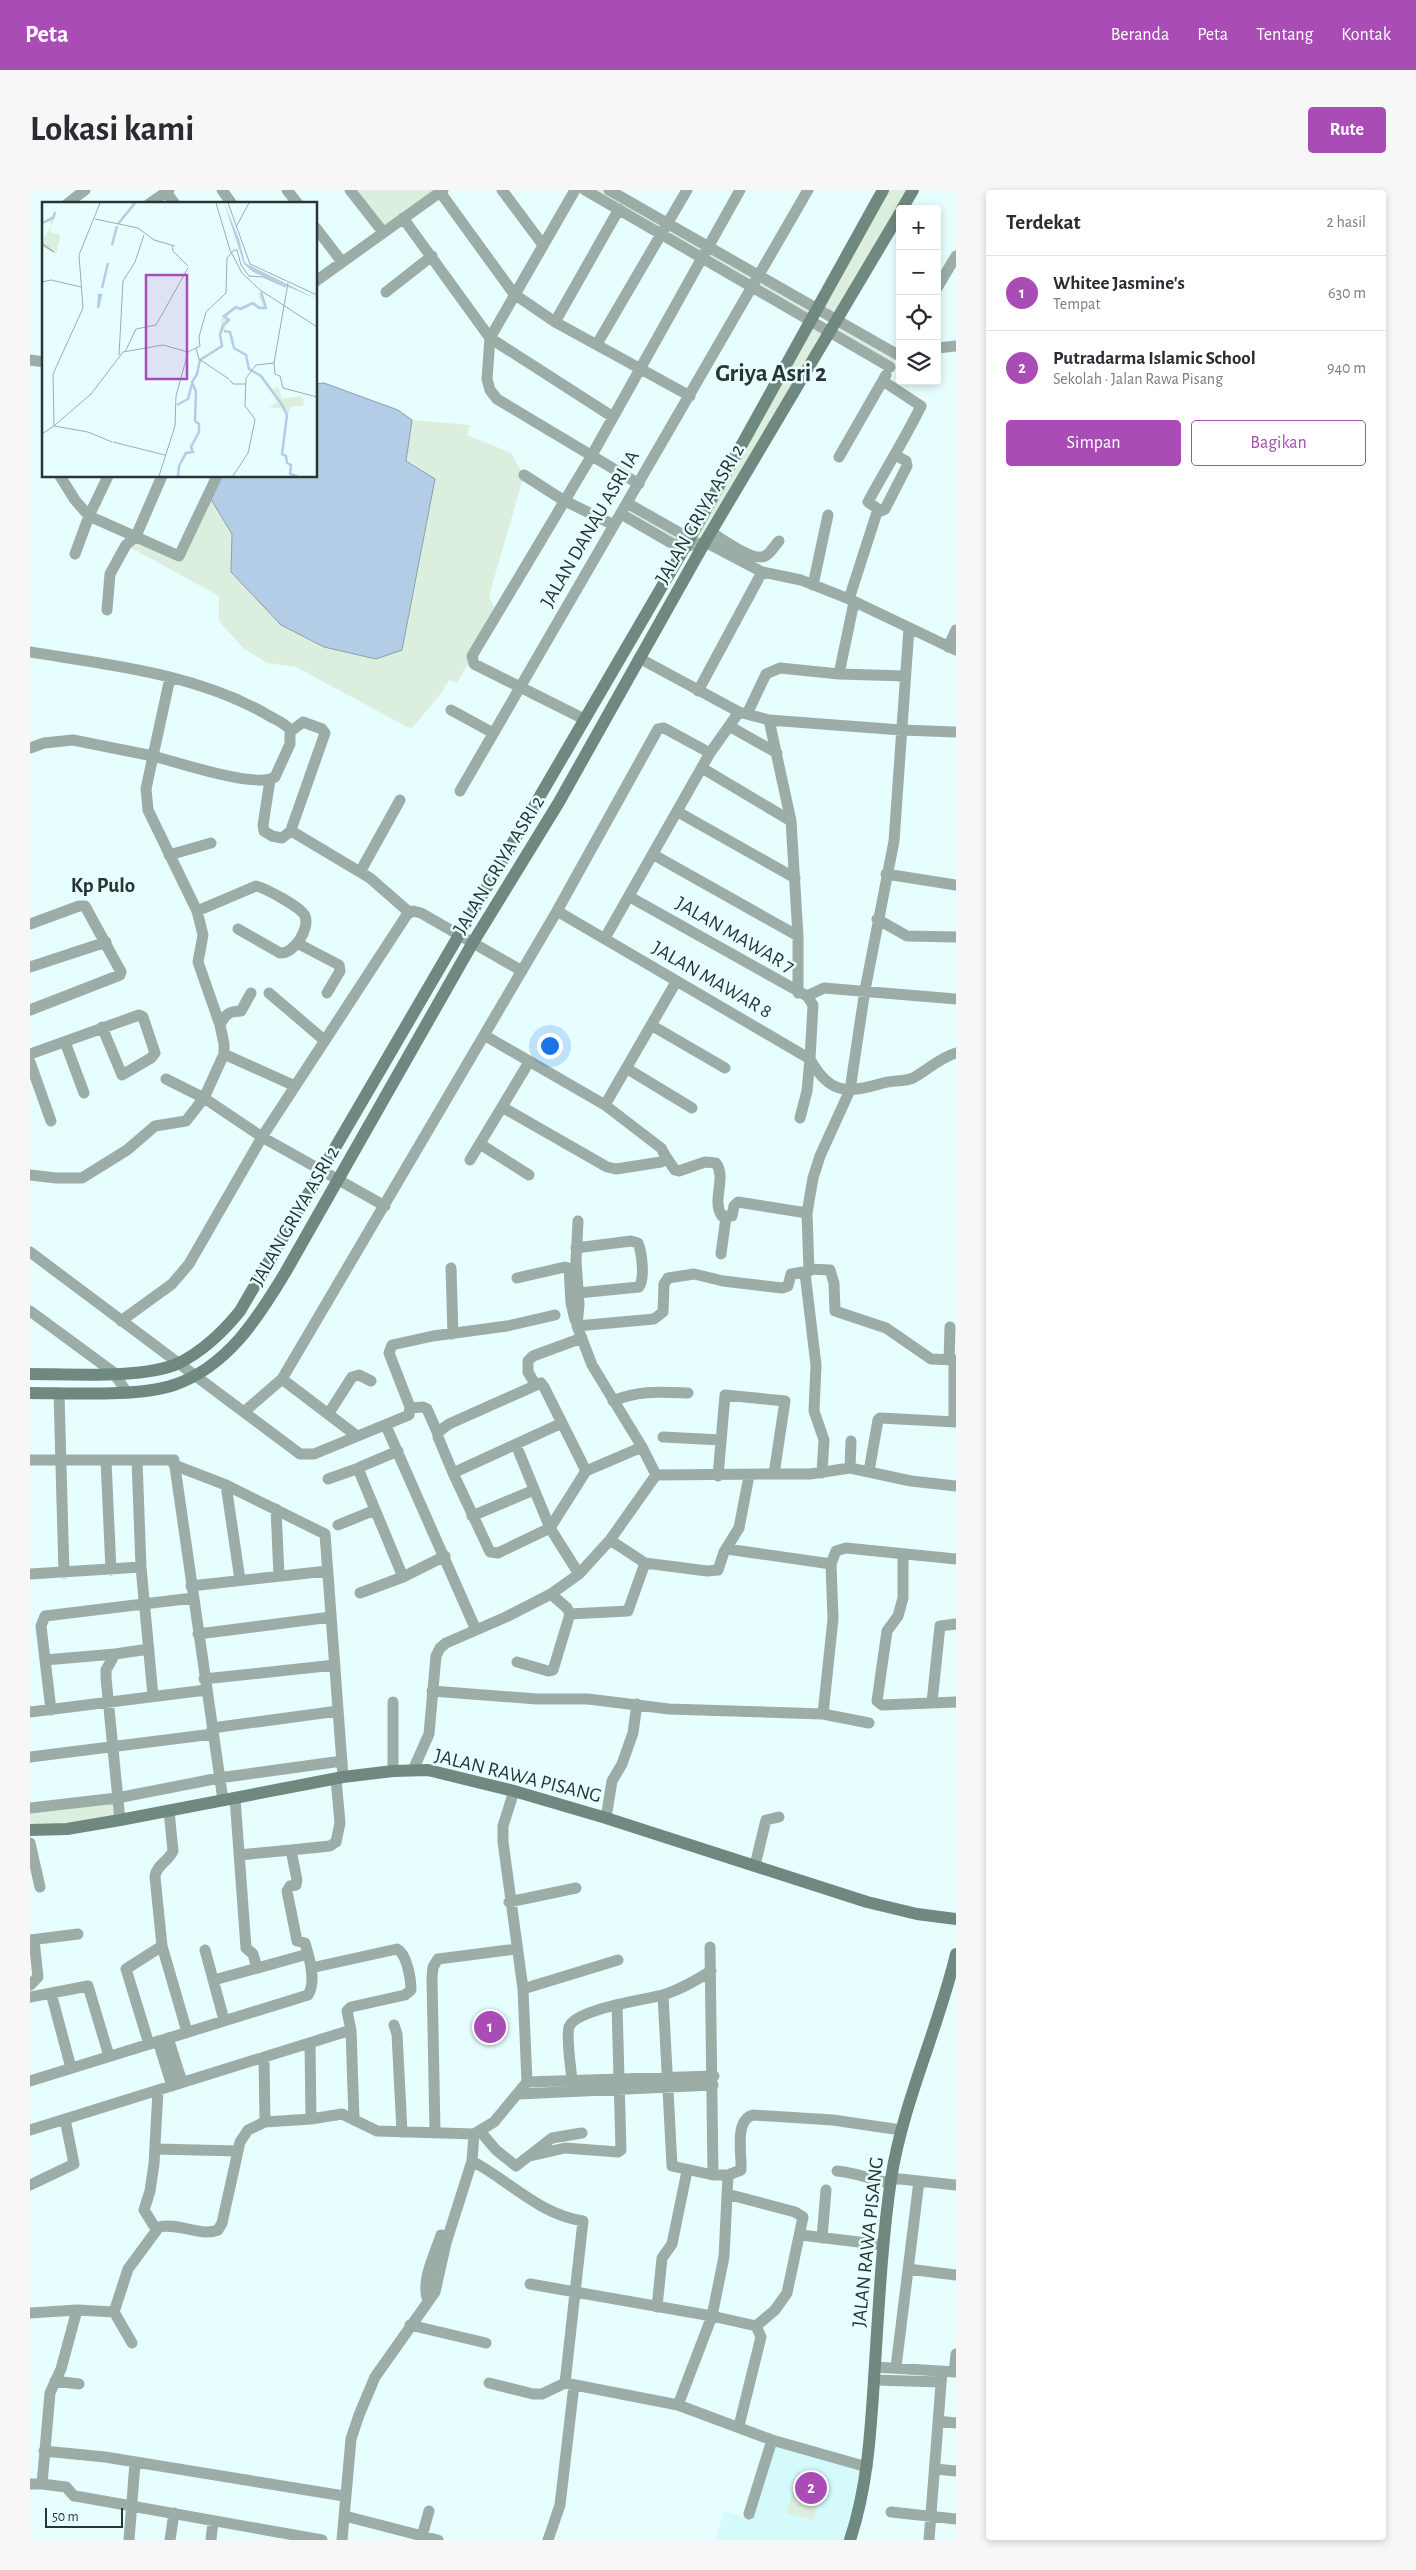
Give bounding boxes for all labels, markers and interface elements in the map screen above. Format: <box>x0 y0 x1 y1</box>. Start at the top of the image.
text: Peta <box>25 23 69 47</box>
text: Beranda <box>1111 26 1169 44</box>
text: Peta <box>1197 26 1228 44</box>
text: Tentang <box>1256 26 1313 44</box>
text: Kontak <box>1341 26 1391 44</box>
button: Rute <box>1308 107 1386 153</box>
text: Lokasi kami <box>30 112 194 147</box>
inset map <box>42 202 318 478</box>
map controls <box>896 205 941 385</box>
button: + <box>896 205 941 250</box>
text: Terdekat <box>1006 212 1081 233</box>
text: 2 hasil <box>1327 214 1366 230</box>
button: − <box>896 250 941 295</box>
text: Whitee Jasmine's <box>1053 274 1185 293</box>
text: 1 <box>1019 285 1025 301</box>
text: 630 m <box>1328 285 1366 301</box>
button: locate <box>896 295 941 340</box>
text: Tempat <box>1053 296 1101 312</box>
button: layers <box>896 340 941 385</box>
text: Putradarma Islamic School <box>1053 349 1256 368</box>
text: 2 <box>1018 360 1026 376</box>
text: 940 m <box>1327 360 1366 376</box>
district label: Griya Asri 2 <box>715 361 827 386</box>
text: Sekolah · Jalan Rawa Pisang <box>1053 371 1223 387</box>
button: Simpan <box>1006 420 1181 466</box>
button: Bagikan <box>1191 420 1366 466</box>
street label: JALAN GRIYA ASRI 2 <box>652 441 748 587</box>
street label: JALAN DANAU ASRI IA <box>537 447 643 611</box>
street label: JALAN GRIYA ASRI 2 <box>450 792 548 938</box>
district label: Kp Pulo <box>71 875 135 896</box>
street label: JALAN MAWAR 7 <box>672 893 798 977</box>
street label: JALAN MAWAR 8 <box>649 938 775 1022</box>
your location <box>537 1033 563 1059</box>
street label: JALAN GRIYA ASRI 2 <box>247 1143 343 1289</box>
street label: JALAN RAWA PISANG <box>433 1746 603 1806</box>
pin: 1 <box>474 2008 506 2046</box>
street label: JALAN RAWA PISANG <box>849 2156 887 2328</box>
pin: 2 <box>795 2469 827 2507</box>
scale bar <box>45 2505 122 2528</box>
text: 50 m <box>52 2510 79 2524</box>

